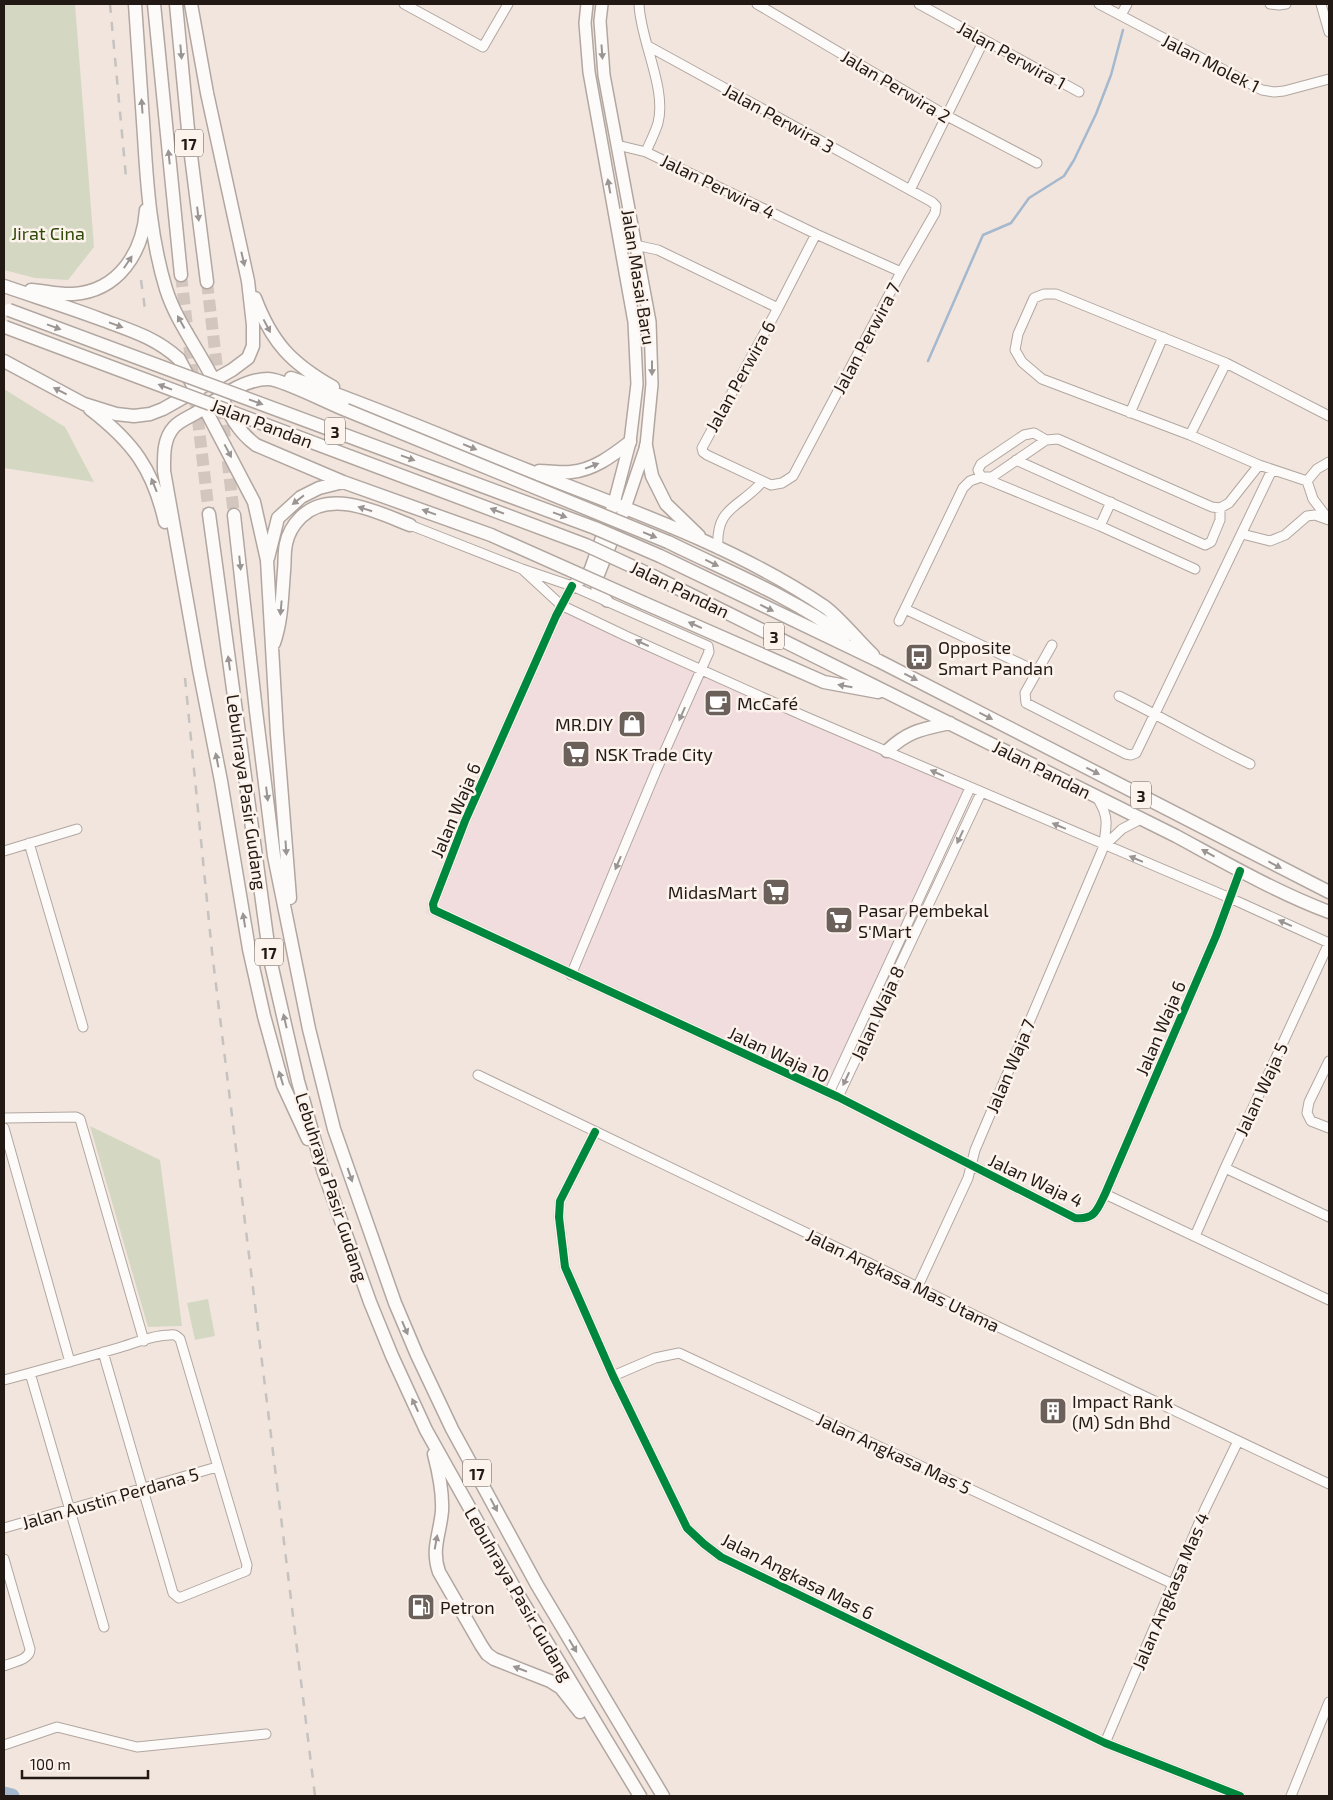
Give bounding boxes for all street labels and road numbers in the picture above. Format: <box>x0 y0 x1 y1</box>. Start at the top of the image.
street label: Jalan Perwira 1 <box>954 16 1070 94</box>
street label: Jalan Molek 1 <box>1158 29 1264 97</box>
street label: Jalan Perwira 2 <box>837 45 955 127</box>
street label: Jalan Perwira 3 <box>720 78 838 158</box>
road number: 17 <box>175 130 203 156</box>
street label: Jalan Perwira 4 <box>657 149 779 223</box>
street label: Jalan Masai Baru <box>617 207 661 347</box>
street label: Jalan Perwira 7 <box>827 279 905 397</box>
street label: Jalan Perwira 6 <box>700 317 780 435</box>
street label: Jalan Pandan <box>208 394 316 452</box>
road number: 3 <box>325 418 345 444</box>
street label: Jalan Pandan <box>627 556 733 622</box>
road number: 3 <box>764 622 784 650</box>
street label: Lebuhraya Pasir Gudang <box>222 693 272 891</box>
street label: Jalan Pandan <box>989 735 1095 803</box>
street label: Jalan Waja 6 <box>425 759 485 861</box>
road number: 3 <box>1131 782 1151 808</box>
road number: 17 <box>255 939 283 966</box>
street label: Jalan Waja 8 <box>846 962 908 1064</box>
street label: Jalan Waja 6 <box>1130 977 1190 1079</box>
street label: Jalan Waja 7 <box>980 1016 1040 1116</box>
street label: Jalan Waja 10 <box>725 1021 833 1087</box>
street label: Jalan Waja 5 <box>1230 1039 1292 1139</box>
street label: Lebuhraya Pasir Gudang <box>291 1090 373 1284</box>
street label: Jalan Waja 4 <box>985 1149 1087 1211</box>
street label: Jalan Angkasa Mas Utama <box>803 1224 1003 1336</box>
street label: Jalan Angkasa Mas 5 <box>813 1408 975 1498</box>
road number: 17 <box>463 1460 491 1486</box>
street label: Jalan Austin Perdana 5 <box>19 1462 201 1534</box>
street label: Lebuhraya Pasir Gudang <box>460 1503 578 1685</box>
street label: Jalan Angkasa Mas 4 <box>1127 1509 1213 1673</box>
street label: Jalan Angkasa Mas 6 <box>718 1528 878 1624</box>

